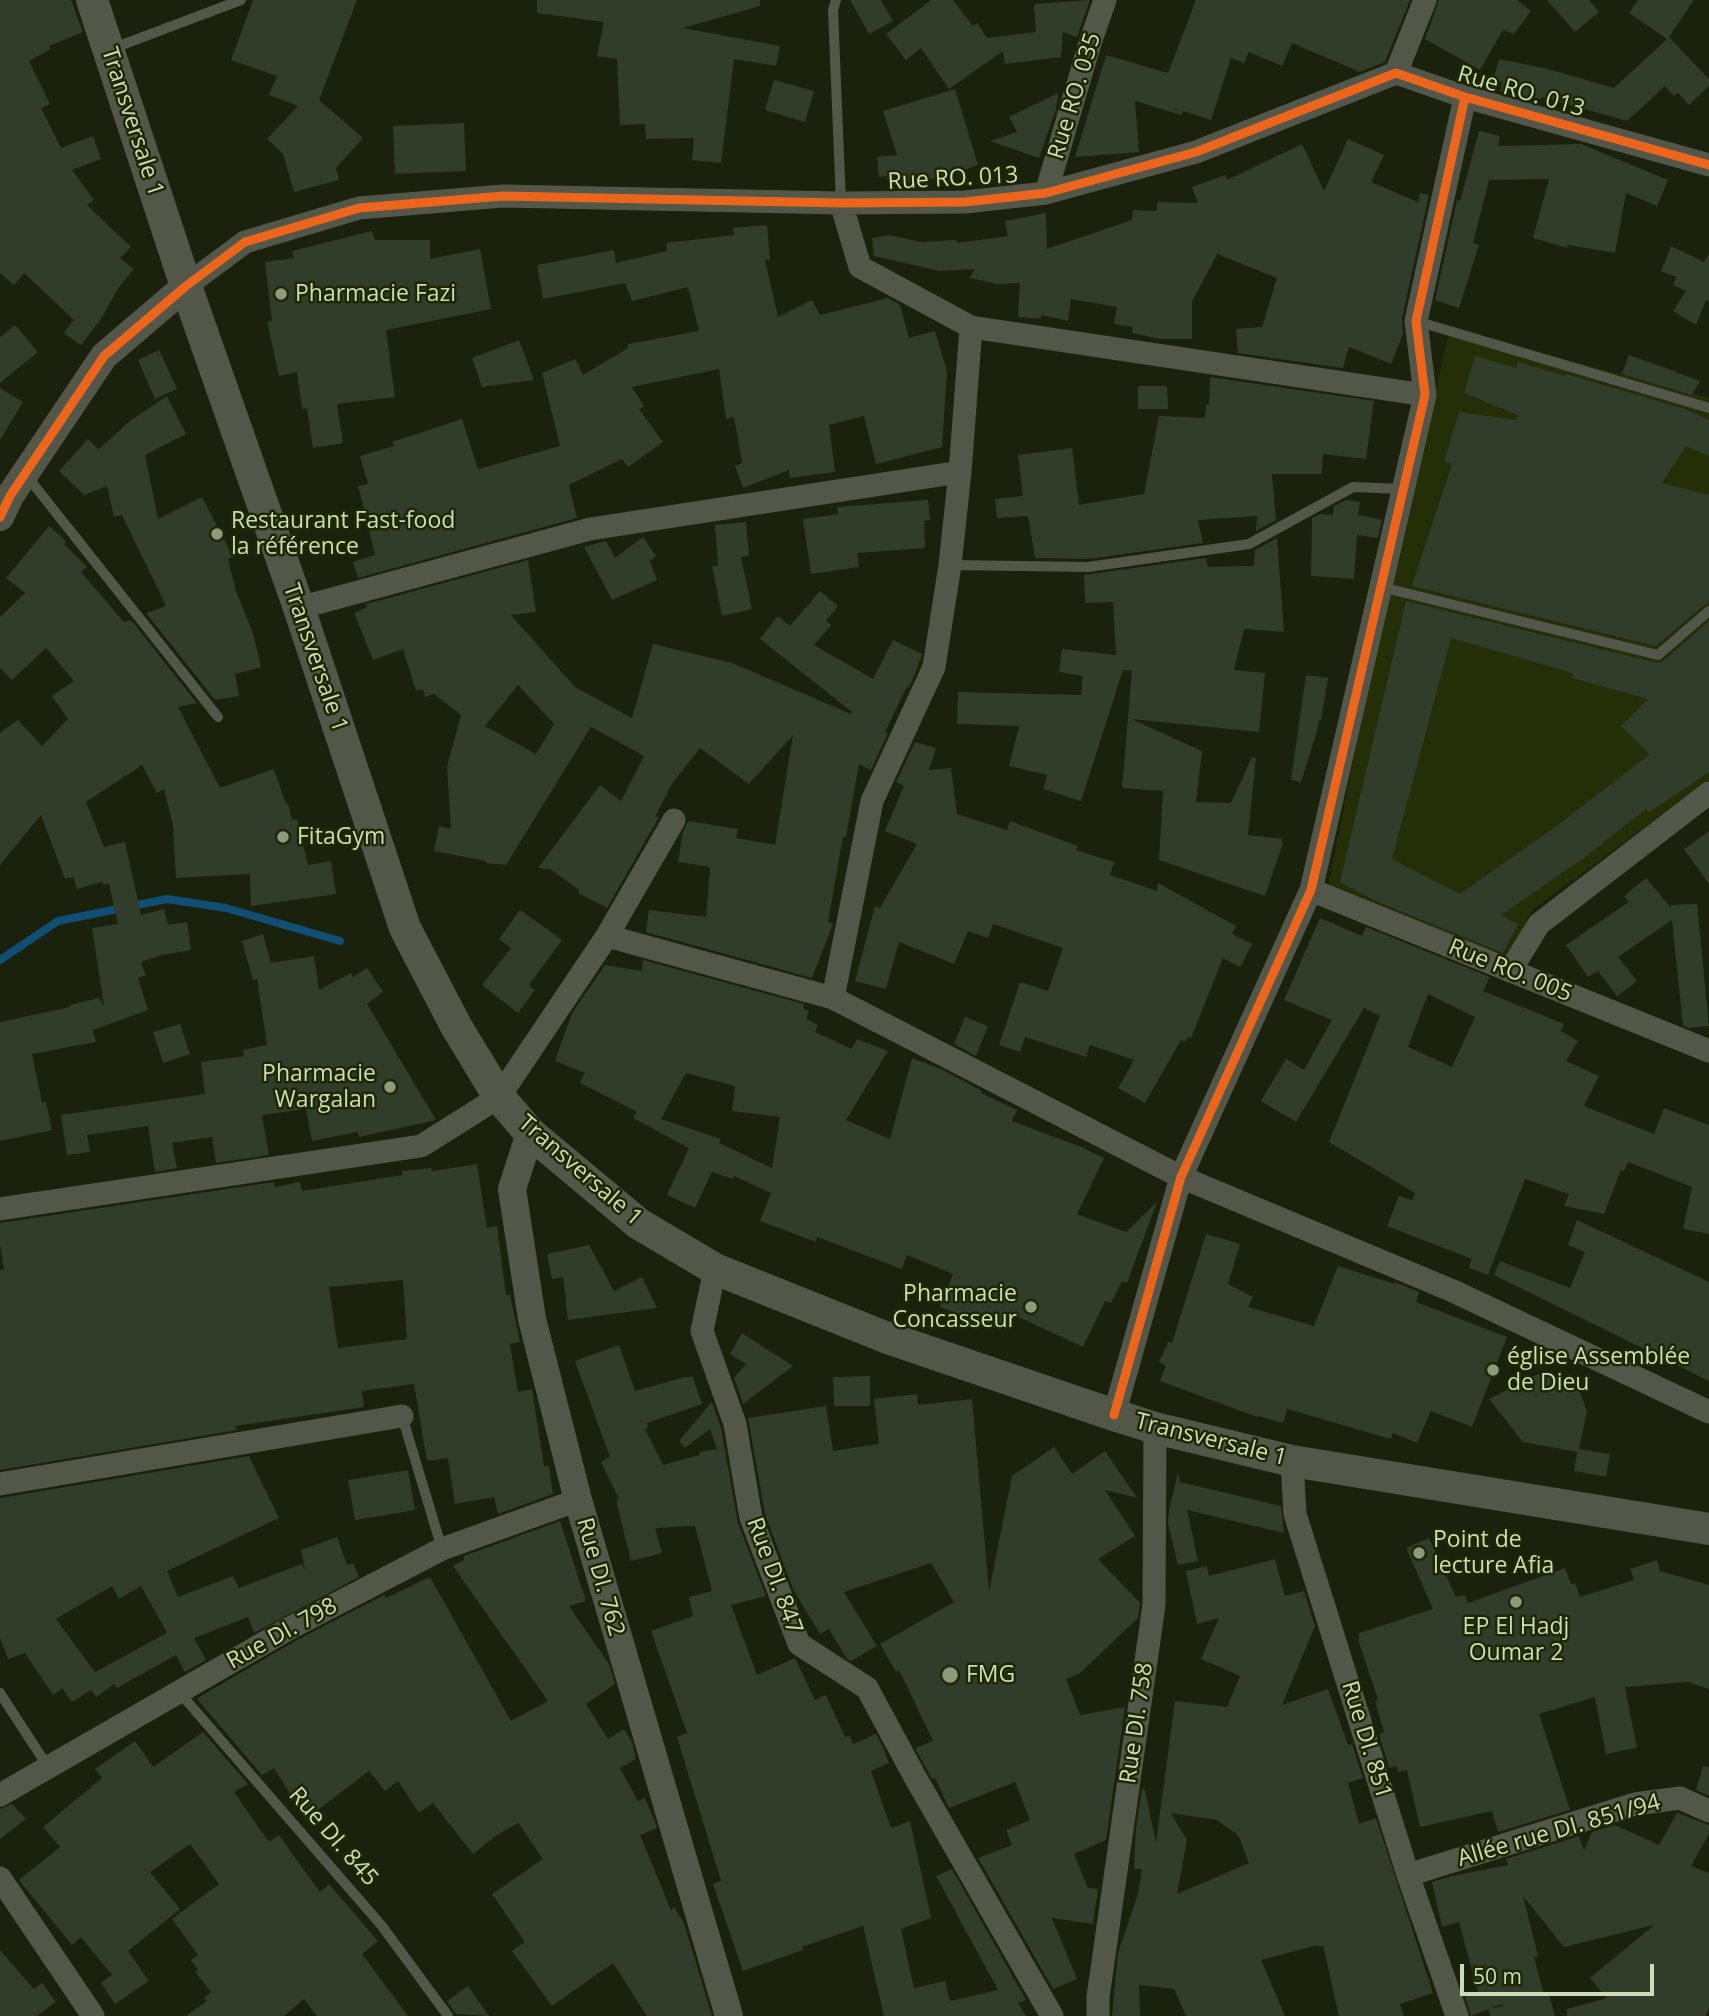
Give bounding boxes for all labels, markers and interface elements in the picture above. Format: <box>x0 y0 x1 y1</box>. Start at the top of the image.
street label: Rue RO. 035 <box>1043 29 1107 163</box>
street label: Transversale 1 <box>95 44 169 200</box>
street label: Rue RO. 013 <box>1454 61 1588 123</box>
street label: Rue RO. 013 <box>887 162 1019 196</box>
place label: Pharmacie Fazi <box>295 280 456 308</box>
marker: Pharmacie Fazi <box>273 286 289 302</box>
place label: Restaurant Fast-food la référence <box>231 507 455 561</box>
marker: Restaurant Fast-food la référence <box>209 526 225 542</box>
street label: Transversale 1 <box>277 580 353 736</box>
place label: FitaGym <box>297 823 385 851</box>
marker: FitaGym <box>275 829 291 845</box>
street label: Rue RO. 005 <box>1444 934 1576 1008</box>
place label: Pharmacie Wargalan <box>262 1060 376 1114</box>
marker: Pharmacie Wargalan <box>382 1079 398 1095</box>
street label: Transversale 1 <box>512 1110 648 1232</box>
place label: Pharmacie Concasseur <box>892 1280 1017 1334</box>
marker: Pharmacie Concasseur <box>1023 1299 1039 1315</box>
place label: église Assemblée de Dieu <box>1507 1343 1690 1397</box>
marker: église Assemblée de Dieu <box>1485 1362 1501 1378</box>
street label: Transversale 1 <box>1132 1408 1290 1472</box>
street label: Rue DI. 847 <box>740 1514 808 1638</box>
street label: Rue DI. 762 <box>570 1515 630 1639</box>
place label: Point de lecture Afia <box>1433 1526 1554 1580</box>
marker: Point de lecture Afia <box>1411 1545 1427 1561</box>
street label: Rue DI. 798 <box>222 1592 342 1676</box>
marker: EP El Hadj Oumar 2 <box>1508 1594 1524 1610</box>
place label: EP El Hadj Oumar 2 <box>1463 1613 1569 1667</box>
place label: FMG <box>966 1661 1015 1689</box>
street label: Rue DI. 758 <box>1115 1661 1159 1785</box>
marker: FMG <box>940 1665 960 1685</box>
street label: Rue DI. 851 <box>1335 1678 1397 1802</box>
street label: Rue DI. 845 <box>283 1782 383 1892</box>
street label: Allée rue DI. 851/94 <box>1454 1789 1664 1873</box>
scale bar <box>1464 1950 1658 1994</box>
text: 50 m <box>1473 1962 1522 1990</box>

